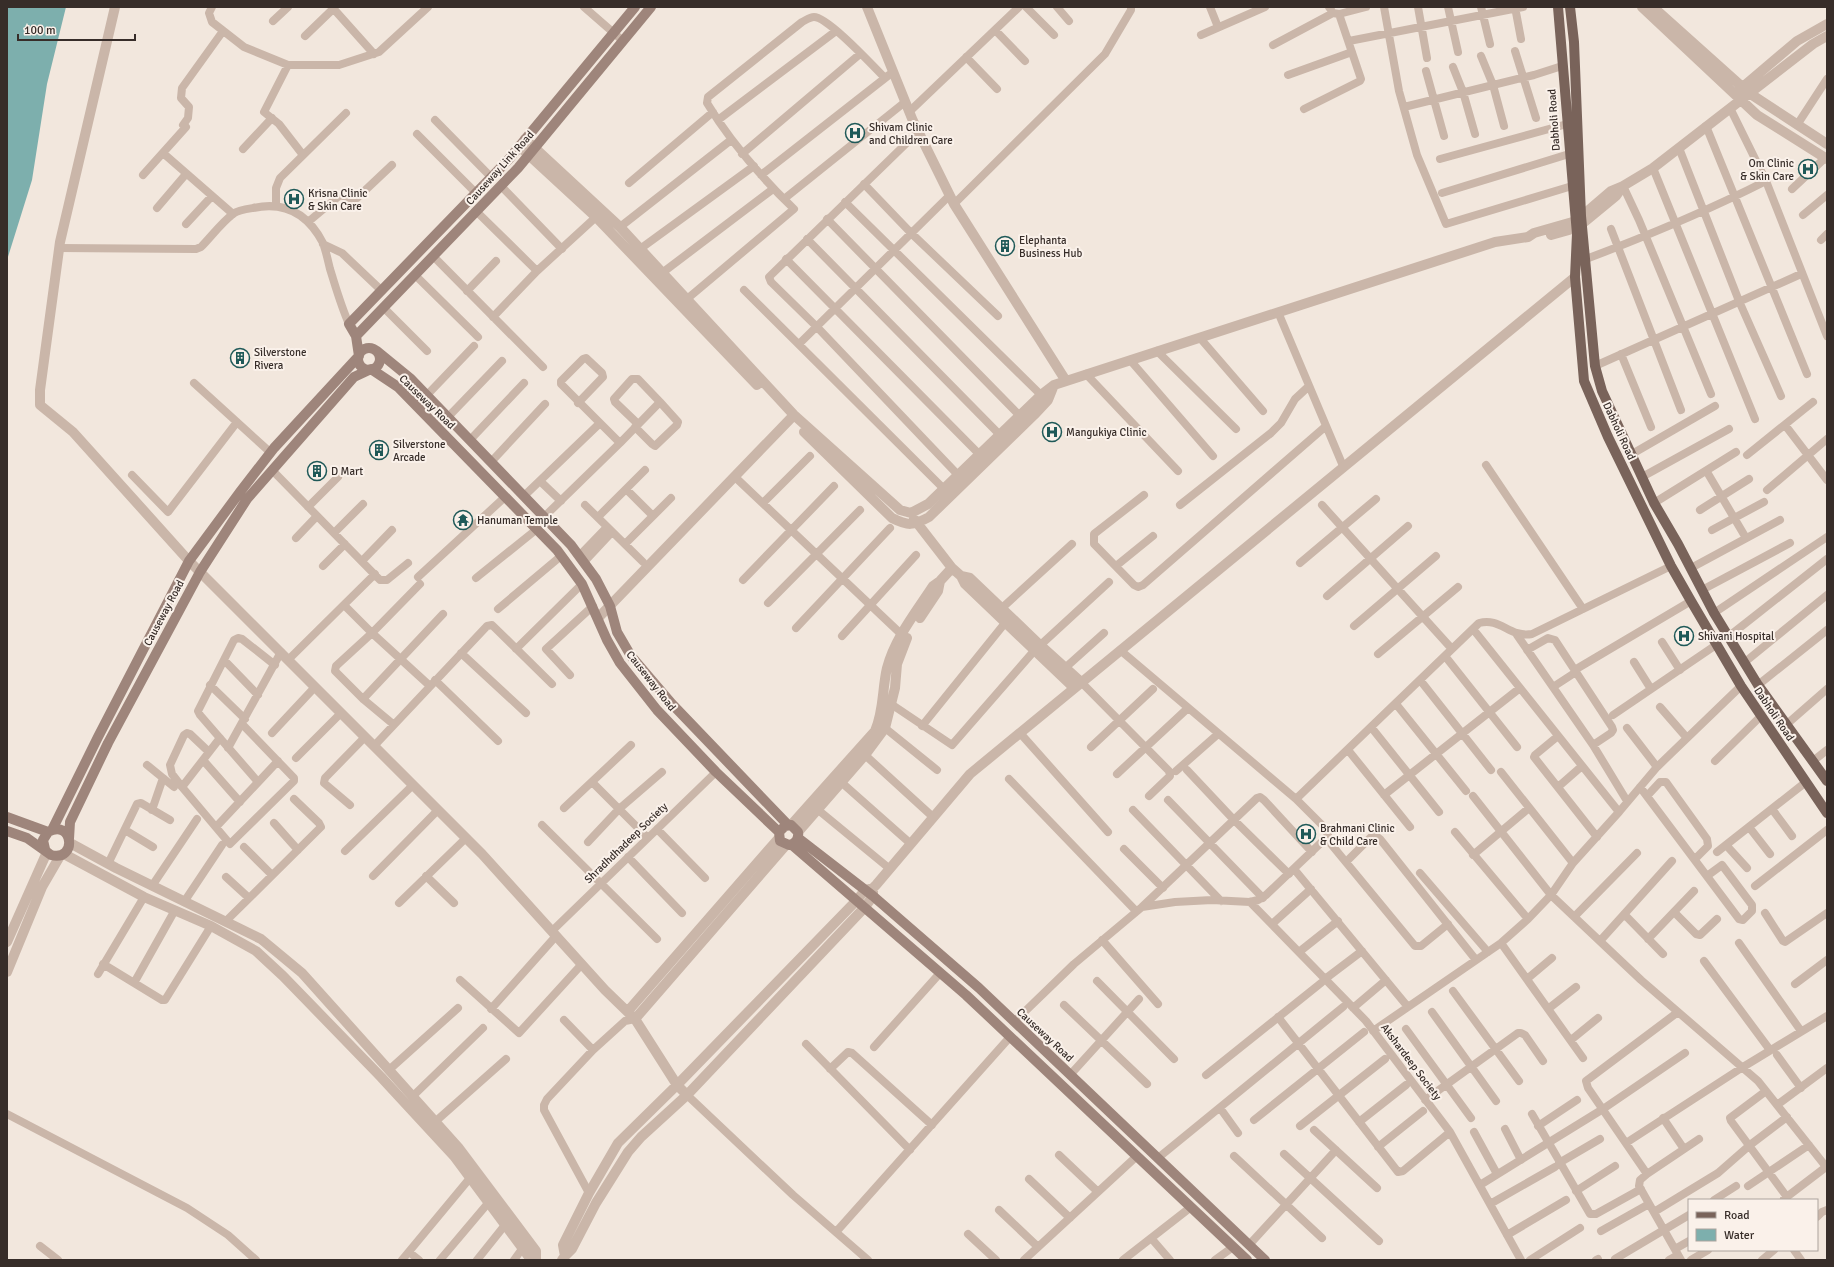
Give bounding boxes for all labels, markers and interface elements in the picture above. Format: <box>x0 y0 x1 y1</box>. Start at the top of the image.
scale bar <box>18 16 135 42</box>
text: 100 m <box>24 23 56 38</box>
street label: Dabholi Road <box>1545 88 1563 152</box>
place label: Shivam Clinic and Children Care <box>869 121 953 147</box>
hospital icon: Shivam Clinic and Children Care <box>844 122 866 144</box>
street label: Causeway Link Road <box>463 128 537 208</box>
place label: Om Clinic & Skin Care <box>1740 157 1794 183</box>
hospital icon: Om Clinic & Skin Care <box>1797 158 1819 180</box>
place label: Krisna Clinic & Skin Care <box>308 187 368 213</box>
hospital icon: Krisna Clinic & Skin Care <box>283 188 305 210</box>
place label: Elephanta Business Hub <box>1019 234 1082 260</box>
building icon: Elephanta Business Hub <box>994 235 1016 257</box>
place label: Silverstone Rivera <box>254 346 306 372</box>
building icon: Silverstone Rivera <box>229 347 251 369</box>
street label: Causeway Road <box>396 372 458 432</box>
street label: Dabholi Road <box>1600 400 1638 462</box>
hospital icon: Mangukiya Clinic <box>1041 421 1063 443</box>
place label: Mangukiya Clinic <box>1066 426 1147 439</box>
place label: Silverstone Arcade <box>393 438 445 464</box>
building icon: Silverstone Arcade <box>368 439 390 461</box>
building icon: D Mart <box>306 460 328 482</box>
place label: D Mart <box>331 465 363 478</box>
temple icon: Hanuman Temple <box>452 509 474 531</box>
place label: Hanuman Temple <box>477 514 558 527</box>
street label: Causeway Road <box>141 578 187 648</box>
hospital icon: Shivani Hospital <box>1673 625 1695 647</box>
place label: Shivani Hospital <box>1698 630 1774 643</box>
street label: Causeway Road <box>623 648 679 714</box>
street label: Dabholi Road <box>1751 685 1797 744</box>
street label: Shradhdhadeep Society <box>582 799 671 886</box>
place label: Brahmani Clinic & Child Care <box>1320 822 1395 848</box>
hospital icon: Brahmani Clinic & Child Care <box>1295 823 1317 845</box>
street label: Causeway Road <box>1014 1005 1076 1065</box>
street label: Akshardeep Society <box>1378 1021 1444 1103</box>
legend <box>1688 1199 1818 1251</box>
text: Road <box>1724 1208 1750 1223</box>
text: Water <box>1724 1228 1755 1243</box>

